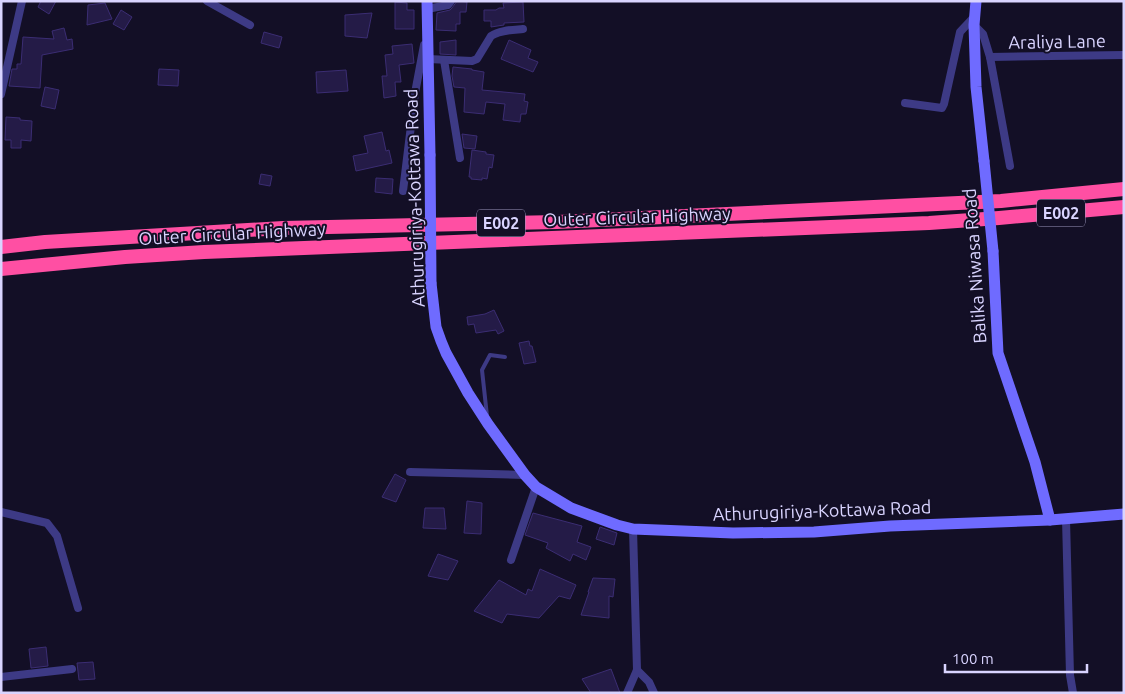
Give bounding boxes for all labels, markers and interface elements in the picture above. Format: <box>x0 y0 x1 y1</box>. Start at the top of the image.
street label: Araliya Lane <box>1008 30 1106 52</box>
street label: Athurugiriya-Kottawa Road <box>400 88 428 308</box>
street label: Balika Niwasa Road <box>959 188 989 344</box>
road number: E002 <box>1037 200 1085 227</box>
street label: Outer Circular Highway <box>543 203 731 229</box>
road number: E002 <box>477 210 525 237</box>
street label: Outer Circular Highway <box>138 218 326 248</box>
street label: Athurugiriya-Kottawa Road <box>712 496 932 524</box>
scale bar <box>945 642 1088 674</box>
text: 100 m <box>952 650 994 667</box>

